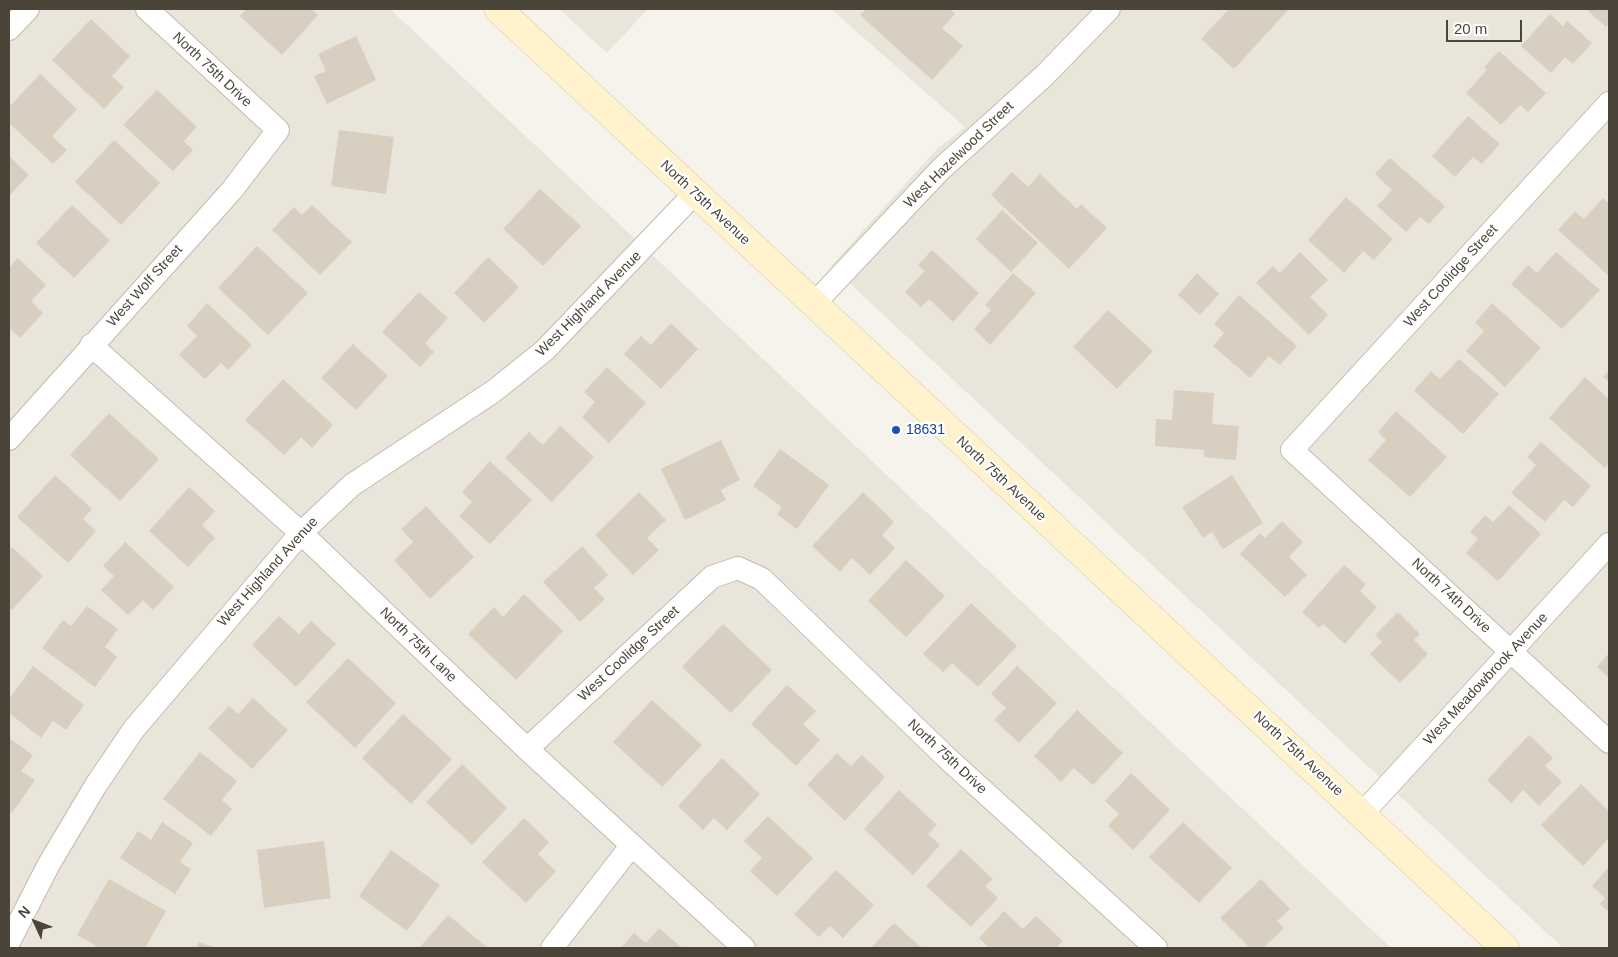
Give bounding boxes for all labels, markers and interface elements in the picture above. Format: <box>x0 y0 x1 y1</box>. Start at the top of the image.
scale bar <box>1448 10 1524 42</box>
text: 20 m <box>1454 20 1487 37</box>
street label: North 75th Drive <box>169 29 255 111</box>
street label: West Hazelwood Street <box>901 98 1017 212</box>
street label: North 75th Avenue <box>657 157 753 249</box>
street label: West Coolidge Street <box>1401 221 1501 331</box>
street label: West Wolf Street <box>104 242 186 330</box>
street label: West Highland Avenue <box>533 248 645 360</box>
place label: 18631 <box>906 422 945 438</box>
marker: 18631 <box>890 424 902 436</box>
street label: North 75th Avenue <box>953 433 1049 525</box>
street label: West Highland Avenue <box>214 514 322 630</box>
street label: North 74th Drive <box>1408 555 1494 637</box>
street label: West Coolidge Street <box>575 603 683 705</box>
street label: North 75th Lane <box>376 604 460 686</box>
street label: West Meadowbrook Avenue <box>1420 609 1552 749</box>
street label: North 75th Avenue <box>1250 708 1346 800</box>
street label: North 75th Drive <box>904 716 990 798</box>
north arrow <box>10 897 60 947</box>
text: N <box>15 903 33 921</box>

